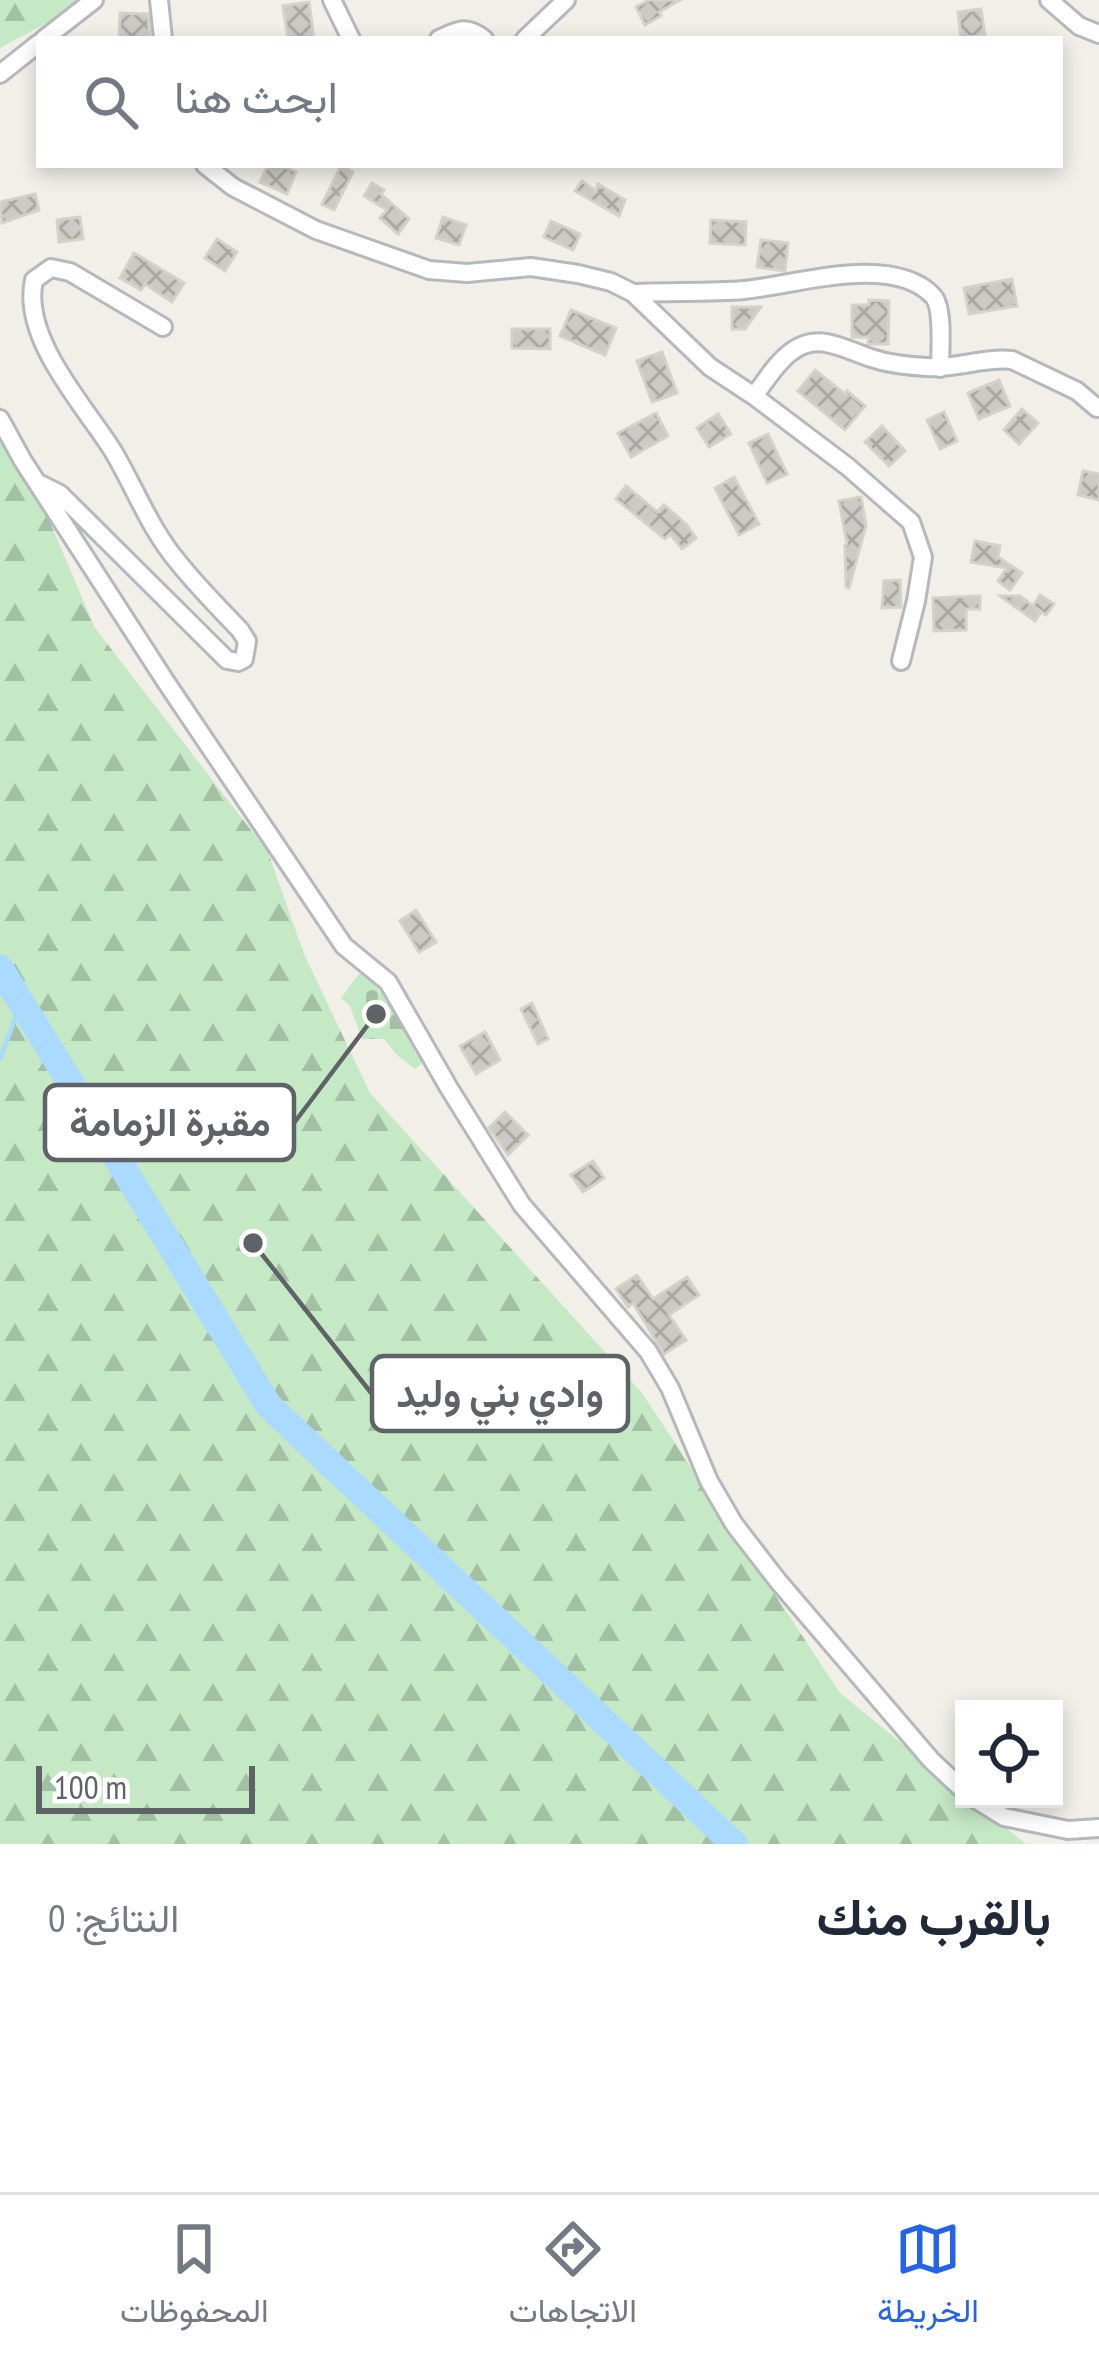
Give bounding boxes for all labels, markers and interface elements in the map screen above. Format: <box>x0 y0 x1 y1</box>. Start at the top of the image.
search box <box>36 36 1063 168</box>
text: ابحث هنا <box>174 67 338 125</box>
icon: search <box>78 69 144 135</box>
callout: مقبرة الزمامة <box>45 1085 294 1160</box>
text: مقبرة الزمامة <box>69 1096 271 1147</box>
callout: وادي بني وليد <box>372 1356 628 1431</box>
text: وادي بني وليد <box>396 1367 604 1426</box>
map controls <box>955 1700 1063 1808</box>
button: locate <box>955 1700 1063 1808</box>
scale bar <box>36 1760 255 1813</box>
text: 100 m <box>54 1765 127 1808</box>
text: بالقرب منك <box>817 1883 1051 1949</box>
text: النتائج: 0 <box>48 1892 179 1943</box>
tab: المحفوظات <box>120 2216 269 2340</box>
tab: الاتجاهات <box>509 2216 637 2340</box>
tab: الخريطة <box>877 2216 979 2340</box>

